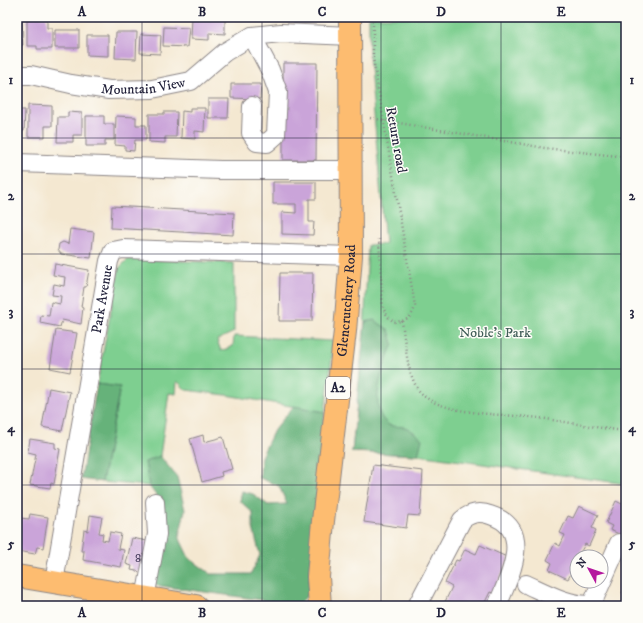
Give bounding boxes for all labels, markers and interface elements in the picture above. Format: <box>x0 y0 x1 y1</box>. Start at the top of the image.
text: A <box>77 4 87 20</box>
text: B <box>198 4 206 20</box>
text: C <box>318 4 327 20</box>
text: D <box>436 4 446 20</box>
text: E <box>556 4 566 20</box>
text: 1 <box>9 72 14 88</box>
text: 1 <box>630 72 635 88</box>
street label: Mountain View <box>100 73 187 100</box>
street label: Return road <box>381 106 411 174</box>
text: 2 <box>8 188 15 204</box>
text: 2 <box>629 188 636 204</box>
street label: Glencrutchery Road <box>333 244 360 358</box>
street label: Park Avenue <box>88 263 117 335</box>
text: 3 <box>9 304 14 320</box>
text: 3 <box>630 304 635 320</box>
park label: Noble's Park <box>459 324 531 342</box>
road number: A2 <box>326 377 350 399</box>
text: 4 <box>6 420 15 437</box>
text: 4 <box>627 420 636 437</box>
text: 5 <box>7 536 15 552</box>
text: 5 <box>628 536 636 552</box>
north arrow <box>569 549 609 589</box>
house number: 8 <box>135 551 141 566</box>
text: N <box>574 555 590 571</box>
text: A <box>77 605 87 621</box>
text: B <box>198 605 206 621</box>
text: C <box>318 605 327 621</box>
text: D <box>436 605 446 621</box>
text: E <box>556 605 566 621</box>

